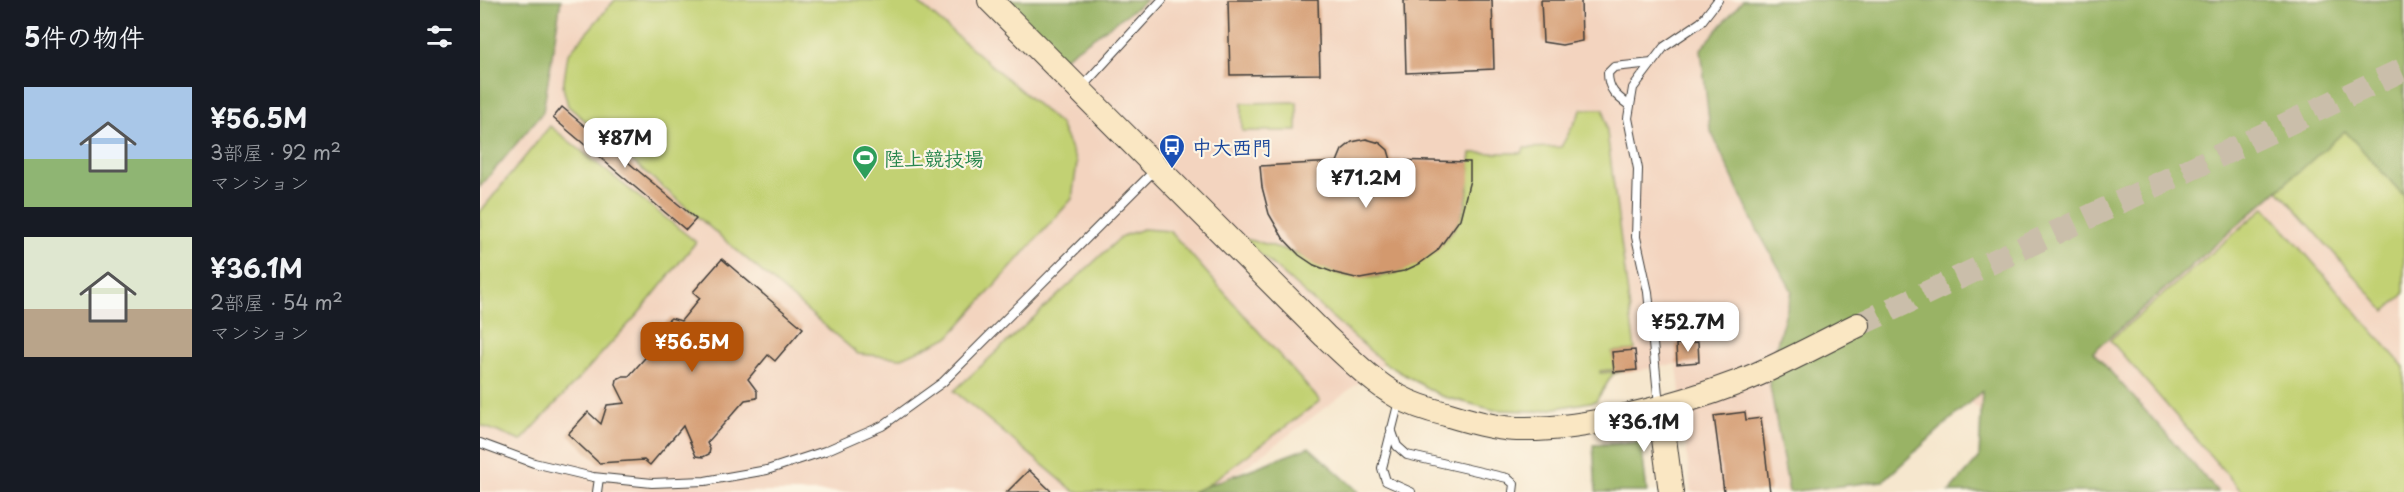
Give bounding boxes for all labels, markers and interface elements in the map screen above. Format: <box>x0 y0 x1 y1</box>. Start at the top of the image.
text: 5件の物件 <box>24 17 145 56</box>
icon: filters <box>423 20 456 53</box>
text: ¥56.5M <box>210 98 307 137</box>
icon: home <box>72 111 144 183</box>
pin: ¥87M <box>589 118 661 169</box>
text: ¥87M <box>598 122 652 152</box>
bus stop icon: 中大西門 <box>1157 132 1187 170</box>
place label: 中大西門 <box>1192 132 1272 162</box>
text: 3部屋 · 92 m² <box>210 137 341 167</box>
sports icon: 陸上競技場 <box>850 143 880 181</box>
place label: 陸上競技場 <box>884 143 984 173</box>
pin: ¥71.2M <box>1317 158 1415 209</box>
text: ¥71.2M <box>1331 162 1401 192</box>
text: マンション <box>210 167 309 197</box>
text: ¥36.1M <box>210 248 303 287</box>
icon: home <box>72 261 144 333</box>
text: 2部屋 · 54 m² <box>210 287 343 317</box>
pin: ¥52.7M <box>1639 302 1737 353</box>
text: ¥52.7M <box>1651 306 1725 336</box>
text: マンション <box>210 317 309 347</box>
pin: ¥56.5M <box>643 322 741 373</box>
text: ¥56.5M <box>655 326 729 356</box>
pin: ¥36.1M <box>1595 402 1693 453</box>
text: ¥36.1M <box>1608 406 1680 436</box>

